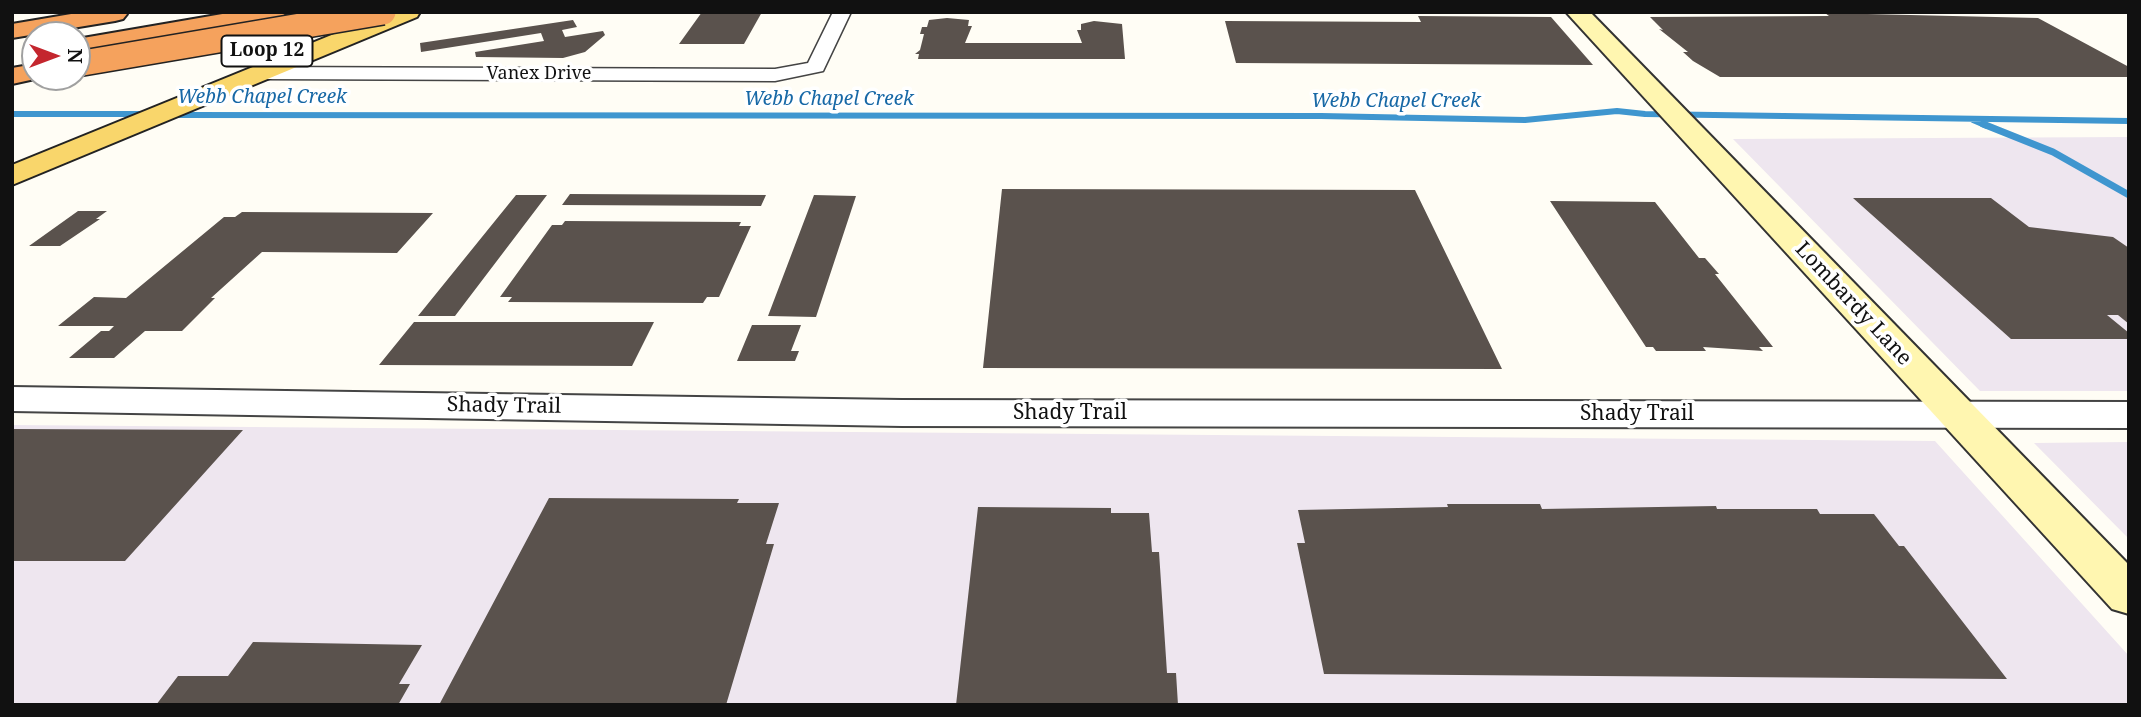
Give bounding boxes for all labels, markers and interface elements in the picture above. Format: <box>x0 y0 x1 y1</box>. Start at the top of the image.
north arrow <box>21 21 91 91</box>
road number: Loop 12 <box>222 36 312 66</box>
text: N <box>62 49 88 63</box>
street label: Vanex Drive <box>487 63 591 85</box>
water label: Webb Chapel Creek <box>177 87 347 109</box>
water label: Webb Chapel Creek <box>744 89 914 111</box>
water label: Webb Chapel Creek <box>1311 91 1481 113</box>
street label: Lombardy Lane <box>1789 237 1917 371</box>
street label: Shady Trail <box>447 392 561 420</box>
street label: Shady Trail <box>1013 400 1127 426</box>
street label: Shady Trail <box>1580 401 1694 427</box>

